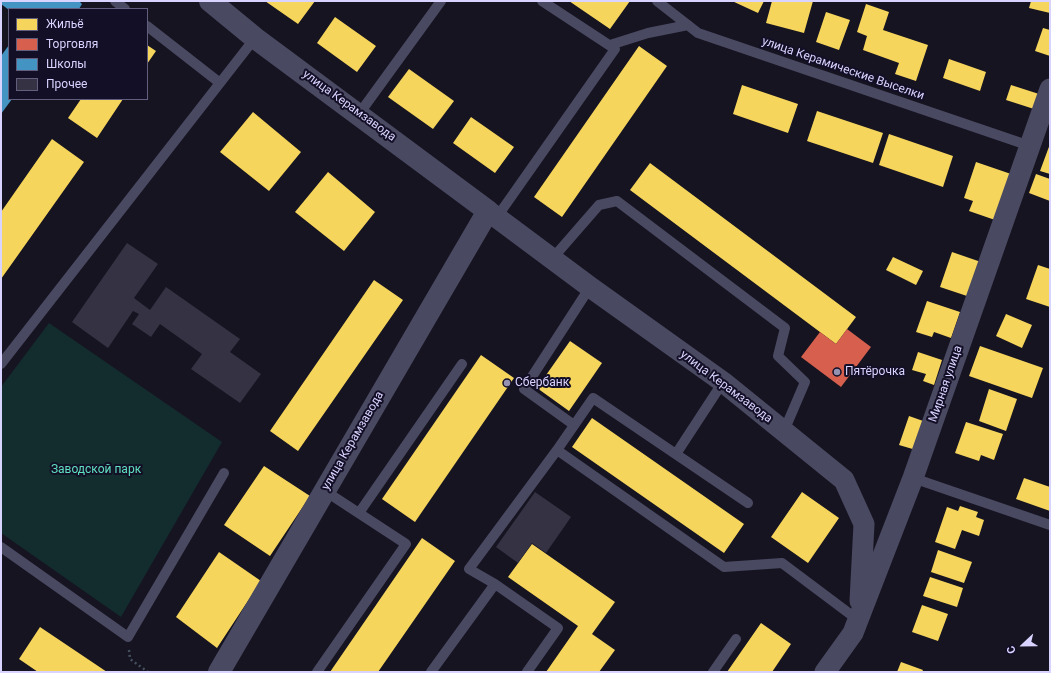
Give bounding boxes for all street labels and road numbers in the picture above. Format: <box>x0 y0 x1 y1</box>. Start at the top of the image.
street label: улица Керамические Выселки <box>760 34 926 104</box>
street label: улица Керамзавода <box>300 67 398 145</box>
street label: Мирная улица <box>926 344 966 424</box>
street label: улица Керамзавода <box>677 348 775 426</box>
street label: улица Керамзавода <box>319 389 387 493</box>

